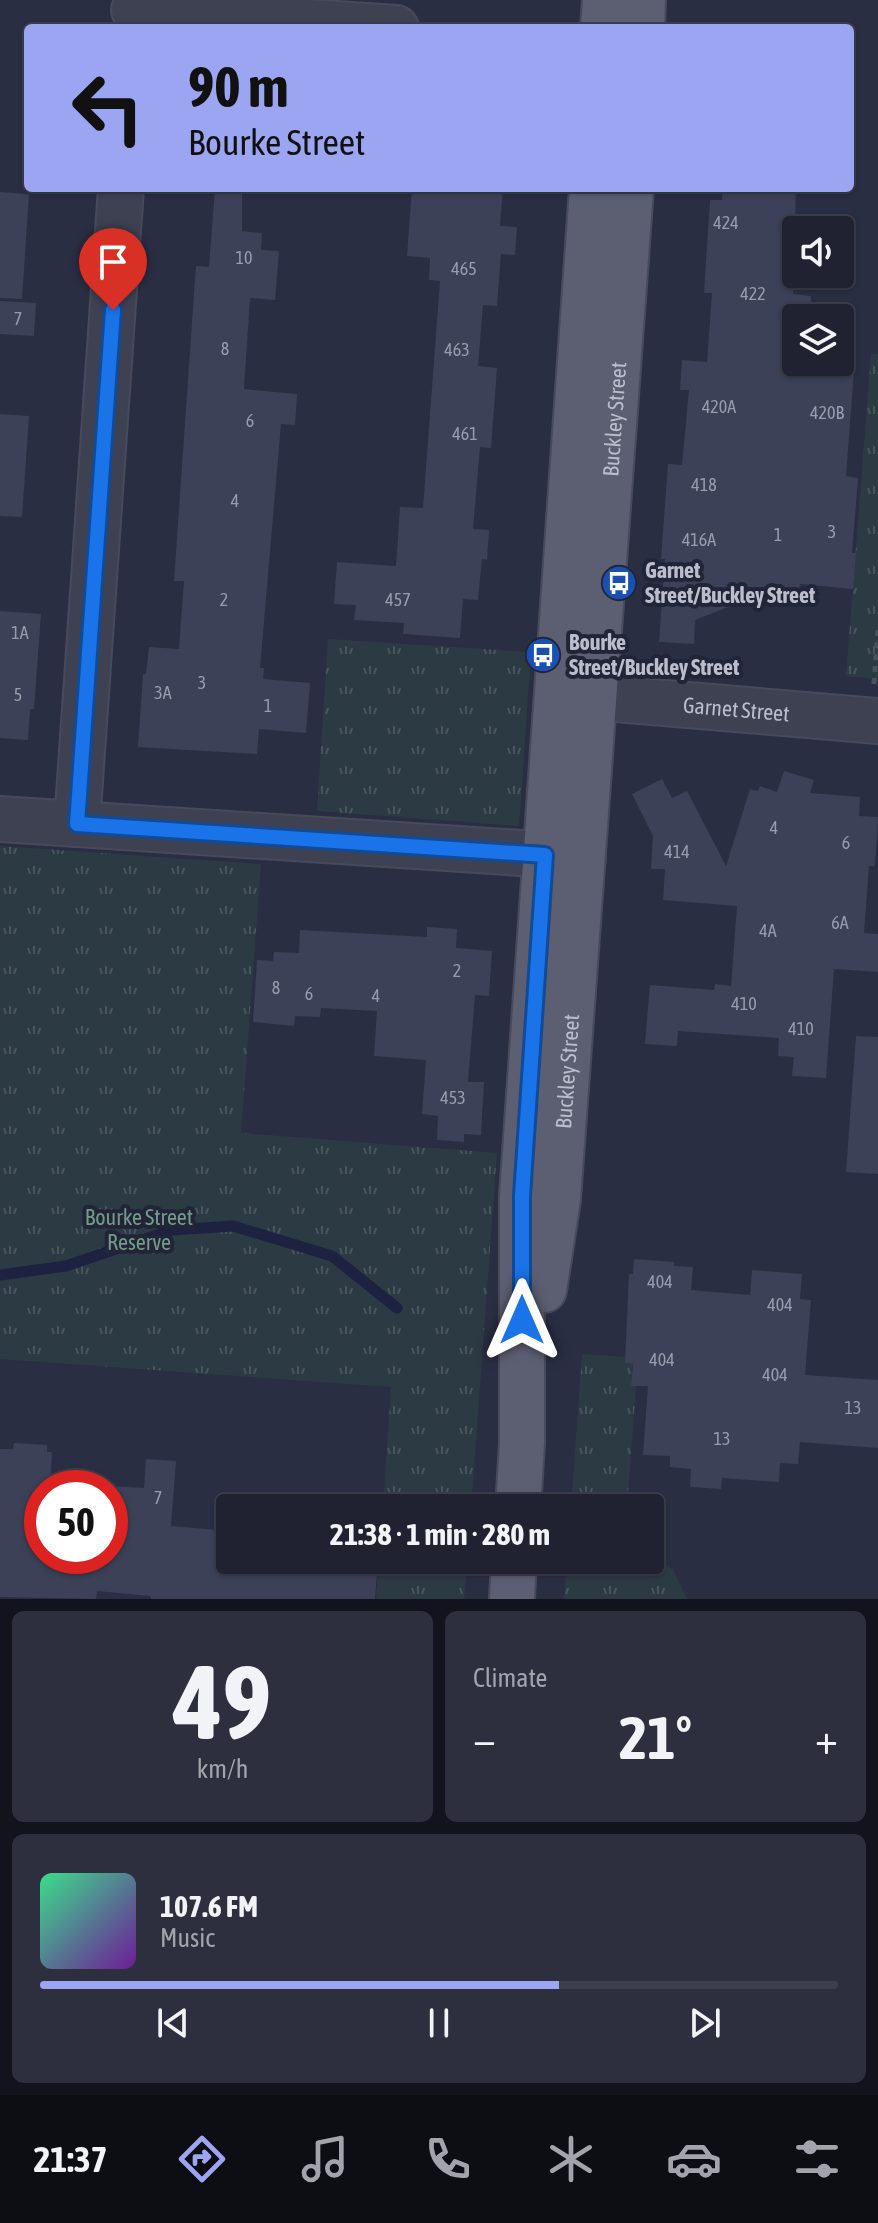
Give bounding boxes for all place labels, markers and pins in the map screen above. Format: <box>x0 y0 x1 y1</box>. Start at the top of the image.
pin <box>79 228 147 310</box>
place label: Garnet Street/Buckley Street <box>645 557 816 608</box>
bus stop icon: Garnet Street/Buckley Street <box>600 564 638 602</box>
place label: Bourke Street/Buckley Street <box>569 629 740 680</box>
bus stop icon: Bourke Street/Buckley Street <box>524 636 562 674</box>

